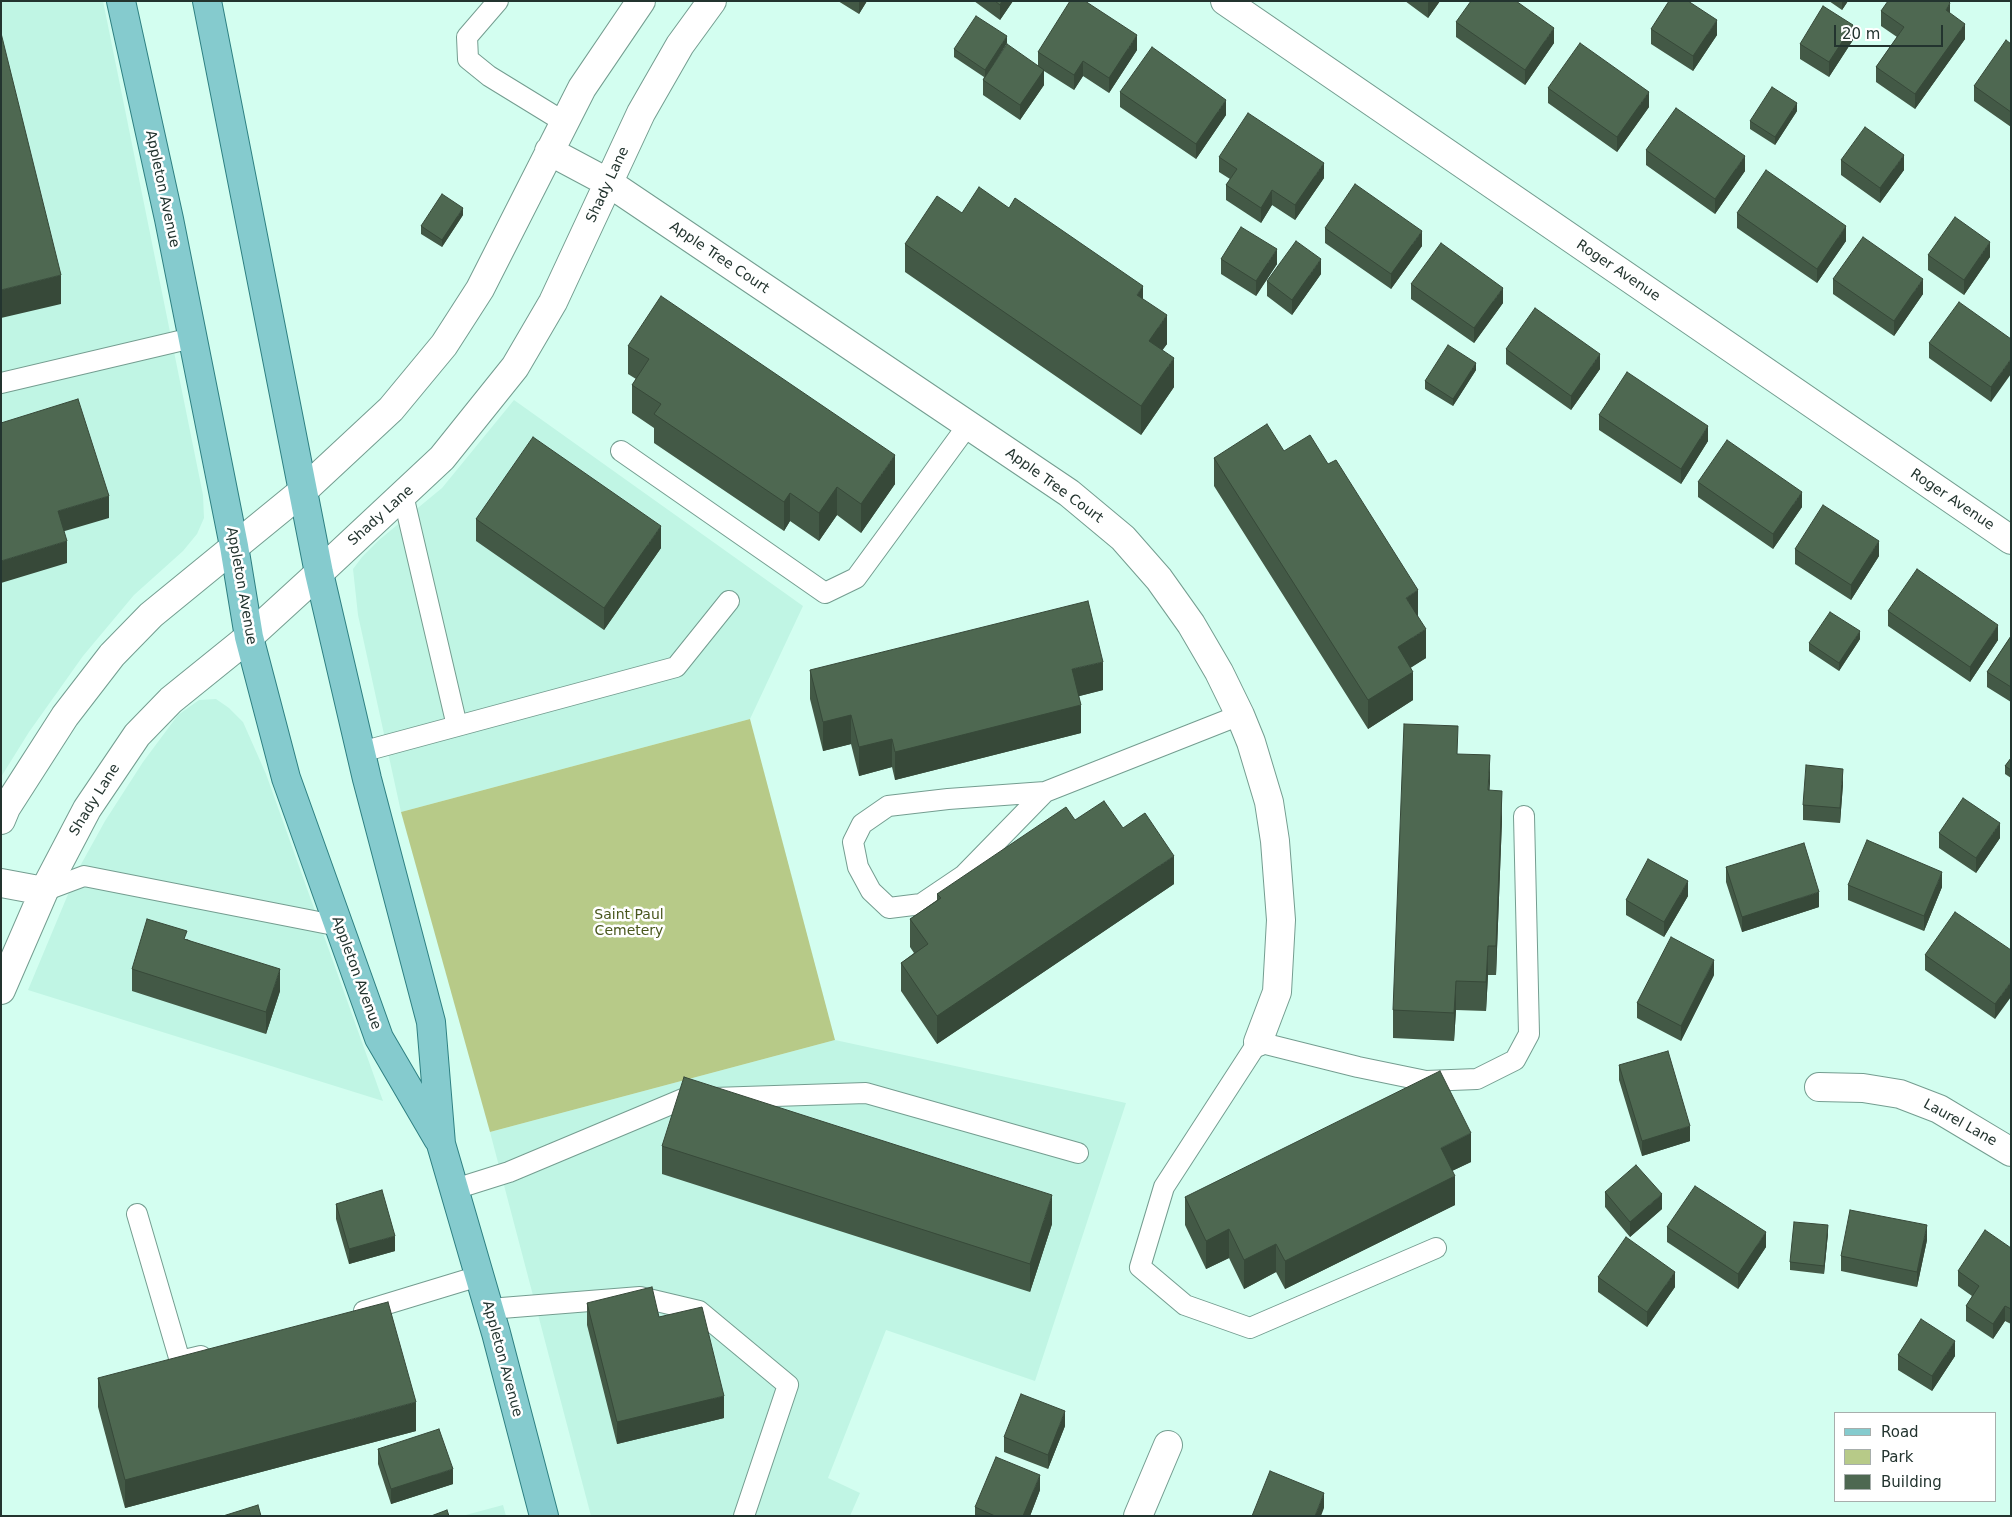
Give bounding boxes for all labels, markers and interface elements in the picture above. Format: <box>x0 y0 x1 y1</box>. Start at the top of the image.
scale bar <box>1837 15 1946 47</box>
text: 20 m <box>1842 25 1880 43</box>
street label: Appleton Avenue <box>141 129 183 249</box>
street label: Shady Lane <box>583 144 633 226</box>
street label: Apple Tree Court <box>666 218 772 298</box>
street label: Roger Avenue <box>1573 237 1663 305</box>
street label: Apple Tree Court <box>1002 445 1106 527</box>
street label: Roger Avenue <box>1907 466 1997 534</box>
street label: Shady Lane <box>345 482 417 550</box>
street label: Appleton Avenue <box>222 526 260 646</box>
street label: Shady Lane <box>66 761 124 839</box>
park label: Saint Paul Cemetery <box>594 907 664 940</box>
street label: Appleton Avenue <box>328 914 384 1032</box>
street label: Laurel Lane <box>1920 1096 2000 1150</box>
street label: Appleton Avenue <box>478 1299 526 1419</box>
legend <box>1834 1412 1997 1502</box>
text: Road <box>1881 1423 1919 1441</box>
text: Park <box>1881 1448 1913 1466</box>
text: Building <box>1881 1473 1942 1491</box>

